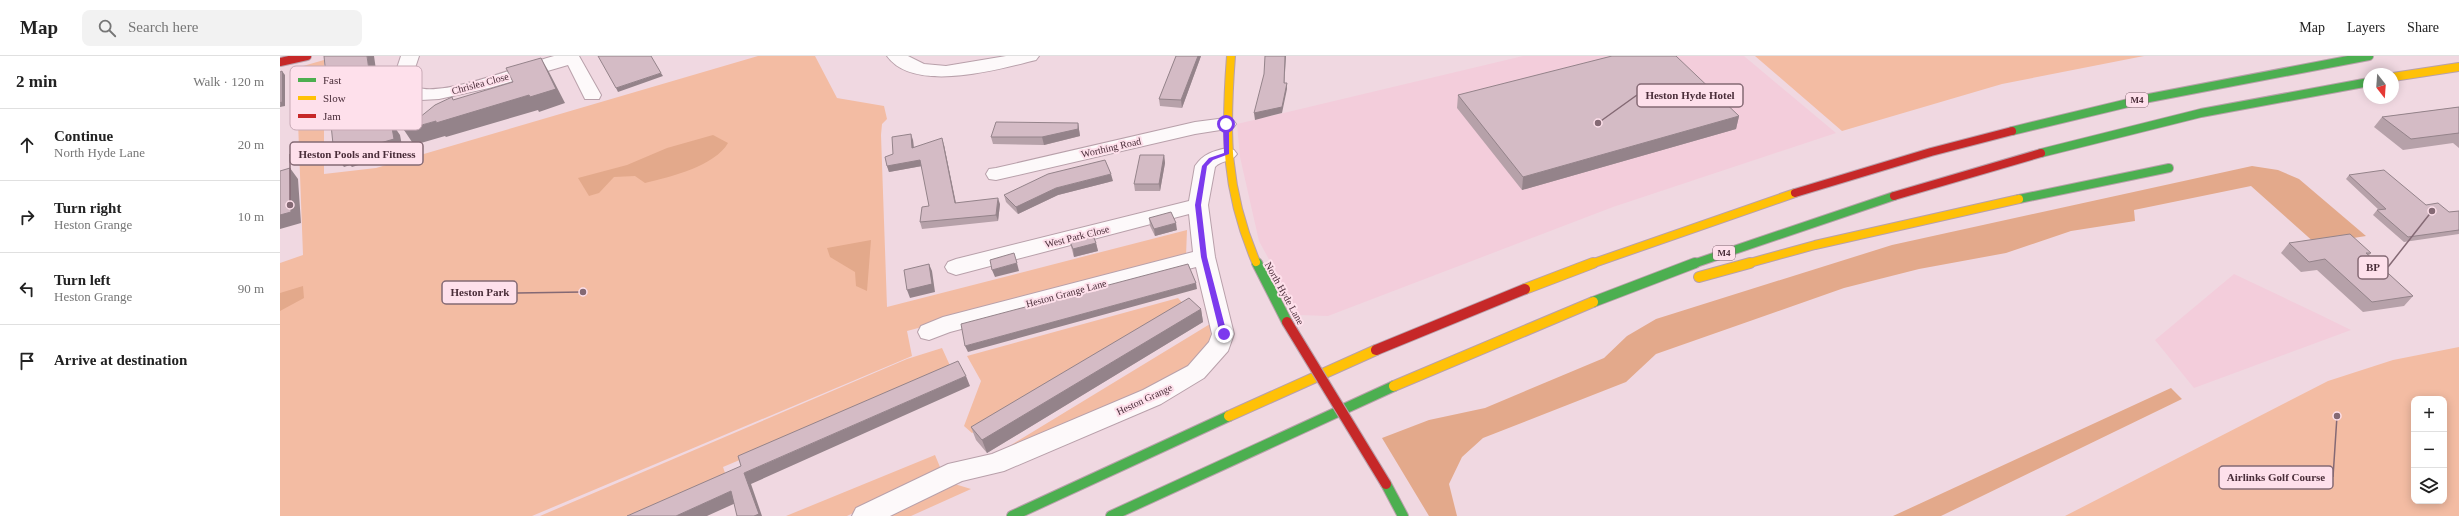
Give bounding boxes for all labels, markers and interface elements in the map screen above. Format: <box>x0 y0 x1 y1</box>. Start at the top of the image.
search box <box>82 10 362 46</box>
text: Map <box>20 17 58 38</box>
icon: search <box>96 17 118 39</box>
text: Search here <box>128 19 198 35</box>
text: Map <box>2299 20 2325 35</box>
text: Layers <box>2347 20 2385 35</box>
text: Share <box>2407 20 2439 35</box>
legend <box>290 66 422 130</box>
north arrow <box>2363 68 2399 104</box>
street label: Chrislea Close <box>450 70 510 96</box>
text: 2 min <box>16 72 57 91</box>
text: Walk · 120 m <box>193 74 264 89</box>
text: Fast <box>323 74 341 86</box>
callout: Heston Hyde Hotel <box>1637 84 1743 107</box>
text: Heston Hyde Hotel <box>1645 89 1735 101</box>
text: Slow <box>323 92 346 104</box>
road number: M4 <box>2126 93 2148 107</box>
text: Jam <box>323 110 341 122</box>
route start <box>1217 115 1235 133</box>
text: Continue <box>54 128 113 144</box>
icon: ahead <box>16 134 38 156</box>
street label: Worthing Road <box>1080 135 1142 160</box>
text: 20 m <box>238 137 264 152</box>
callout: Heston Pools and Fitness <box>290 142 423 165</box>
text: North Hyde Lane <box>54 145 145 160</box>
text: Heston Pools and Fitness <box>298 148 416 160</box>
text: Turn right <box>54 200 121 216</box>
icon: right <box>16 206 38 228</box>
text: 10 m <box>238 209 264 224</box>
text: Heston Grange <box>54 217 132 232</box>
street label: West Park Close <box>1044 223 1111 250</box>
road number: M4 <box>1713 246 1735 260</box>
callout: BP <box>2358 256 2388 279</box>
street label: North Hyde Lane <box>1263 260 1307 327</box>
text: BP <box>2366 261 2380 273</box>
text: Turn left <box>54 272 111 288</box>
street label: Heston Grange Lane <box>1025 277 1108 310</box>
icon: left <box>16 278 38 300</box>
text: 90 m <box>238 281 264 296</box>
callout: Heston Park <box>442 281 517 304</box>
text: Heston Park <box>451 286 510 298</box>
text: Heston Grange <box>54 289 132 304</box>
route end <box>1215 325 1233 343</box>
icon: arrive <box>16 350 38 372</box>
text: Arrive at destination <box>54 352 187 368</box>
street label: Heston Grange <box>1115 381 1174 417</box>
map controls <box>2411 396 2447 504</box>
button: + <box>2411 396 2447 432</box>
button: − <box>2411 432 2447 468</box>
callout: Airlinks Golf Course <box>2219 466 2333 489</box>
button: layers <box>2411 468 2447 504</box>
text: Airlinks Golf Course <box>2227 471 2325 483</box>

